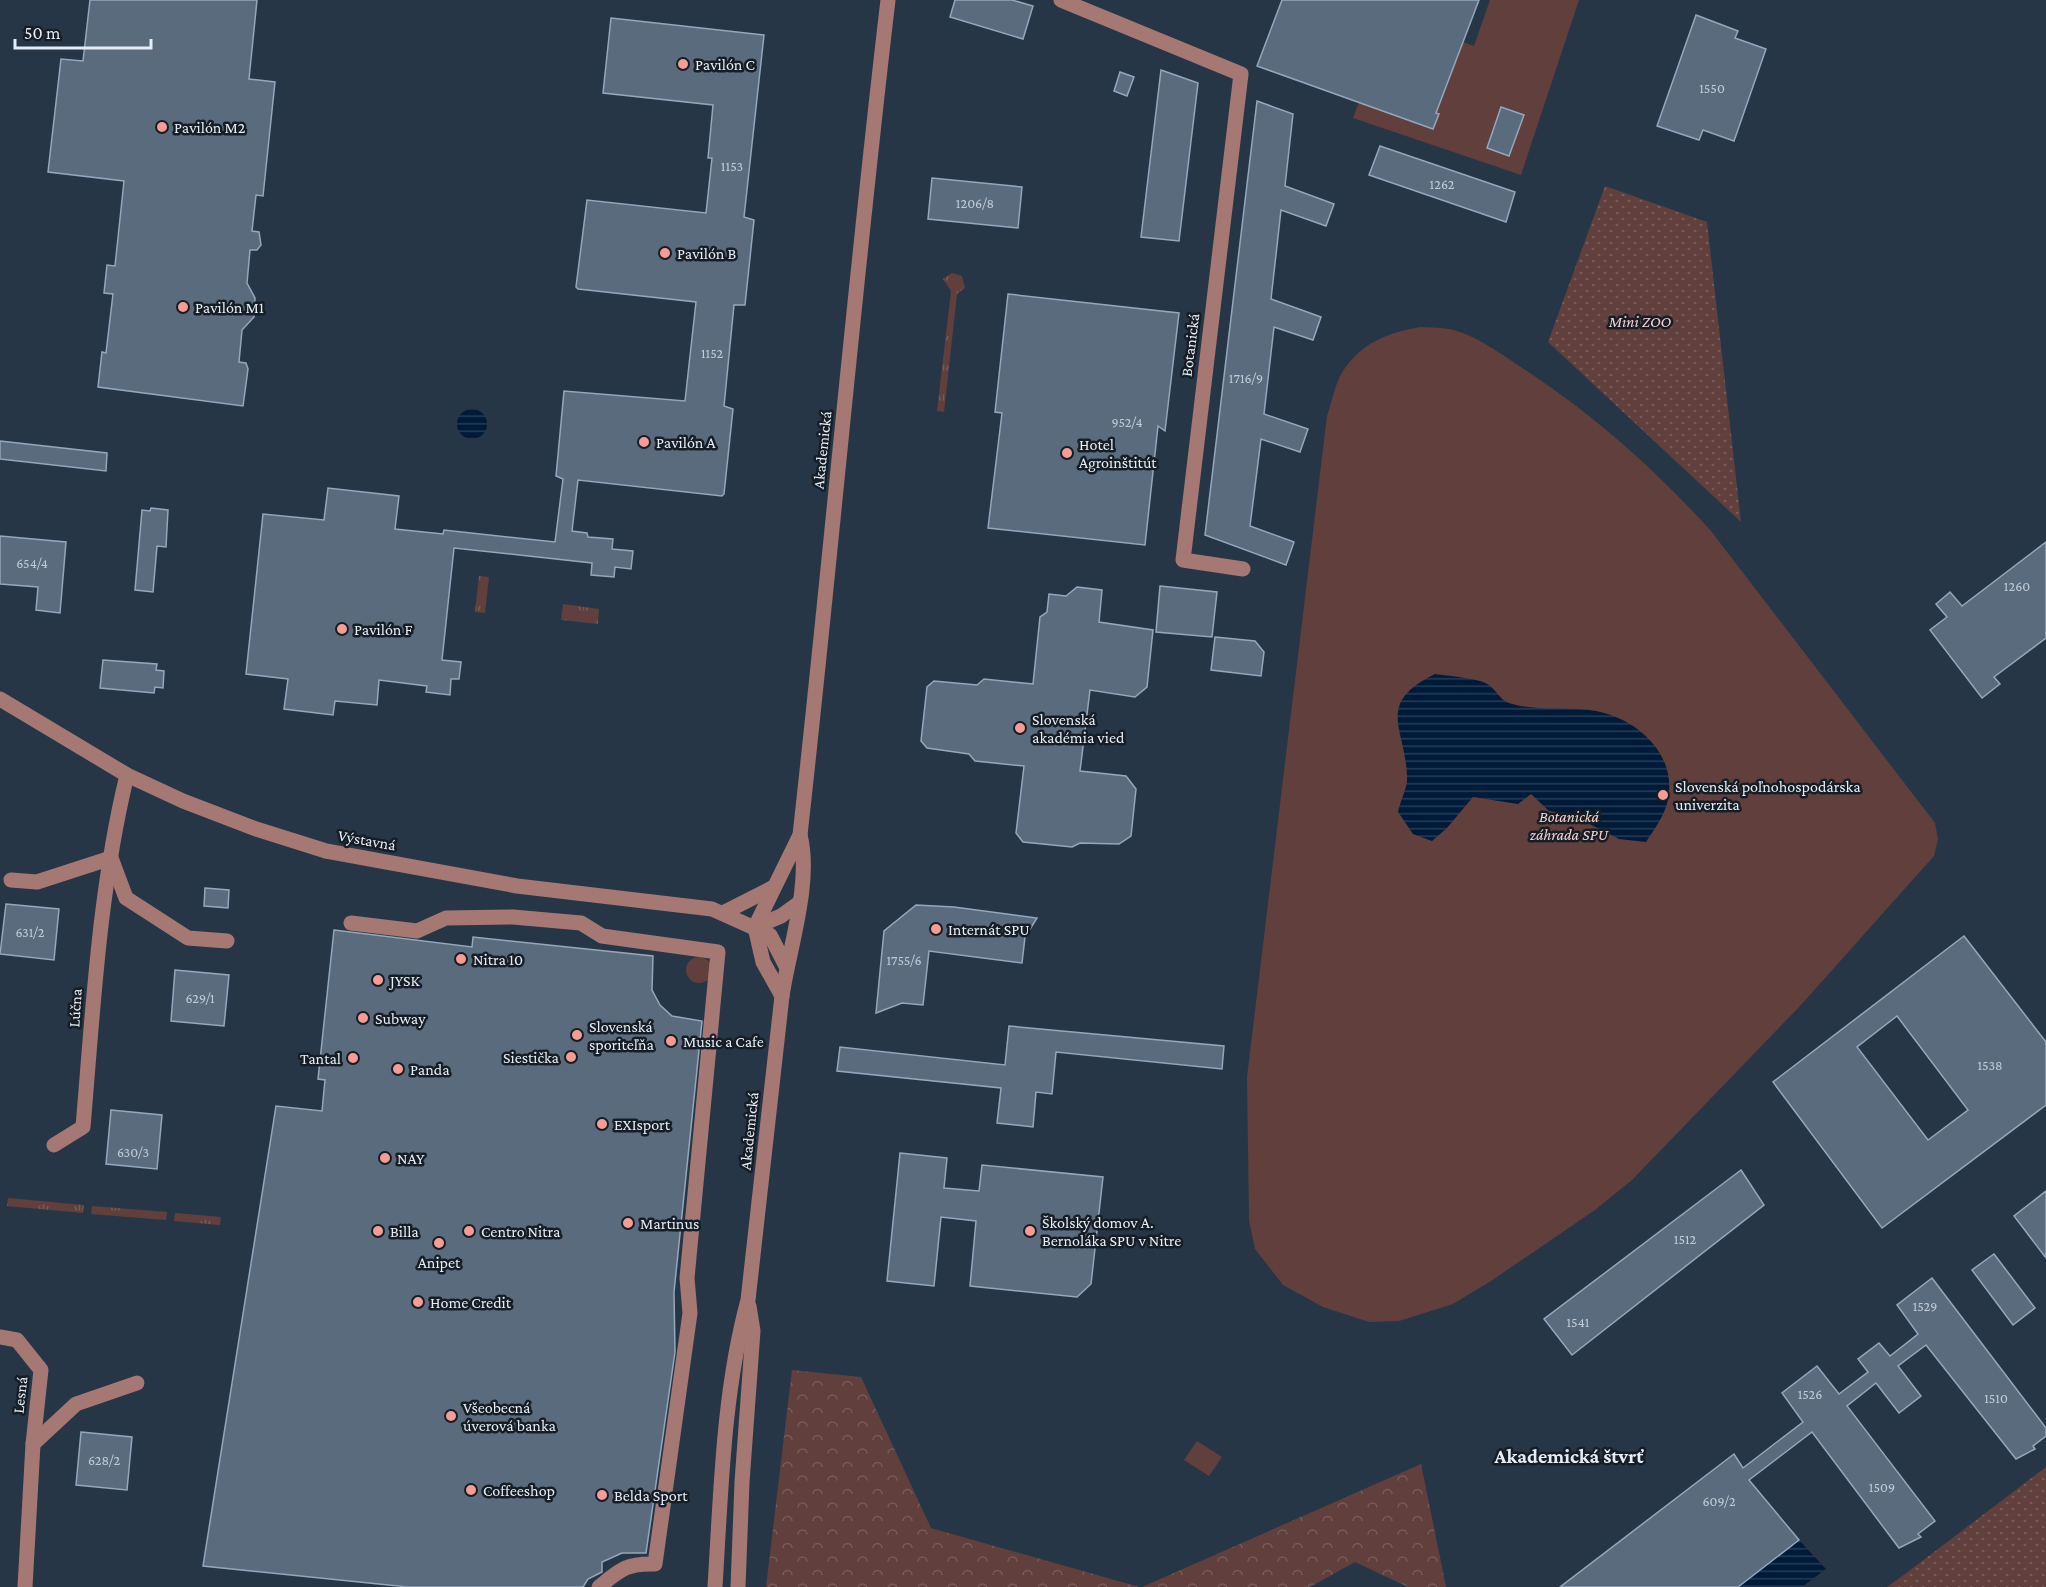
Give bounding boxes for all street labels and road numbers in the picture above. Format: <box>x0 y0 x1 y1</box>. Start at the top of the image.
street label: Botanická <box>1178 312 1202 378</box>
street label: Akademická <box>809 410 835 490</box>
street label: Výstavná <box>337 827 398 855</box>
street label: Lúčna <box>65 987 85 1028</box>
street label: Akademická <box>736 1091 762 1171</box>
street label: Lesná <box>10 1375 30 1414</box>

